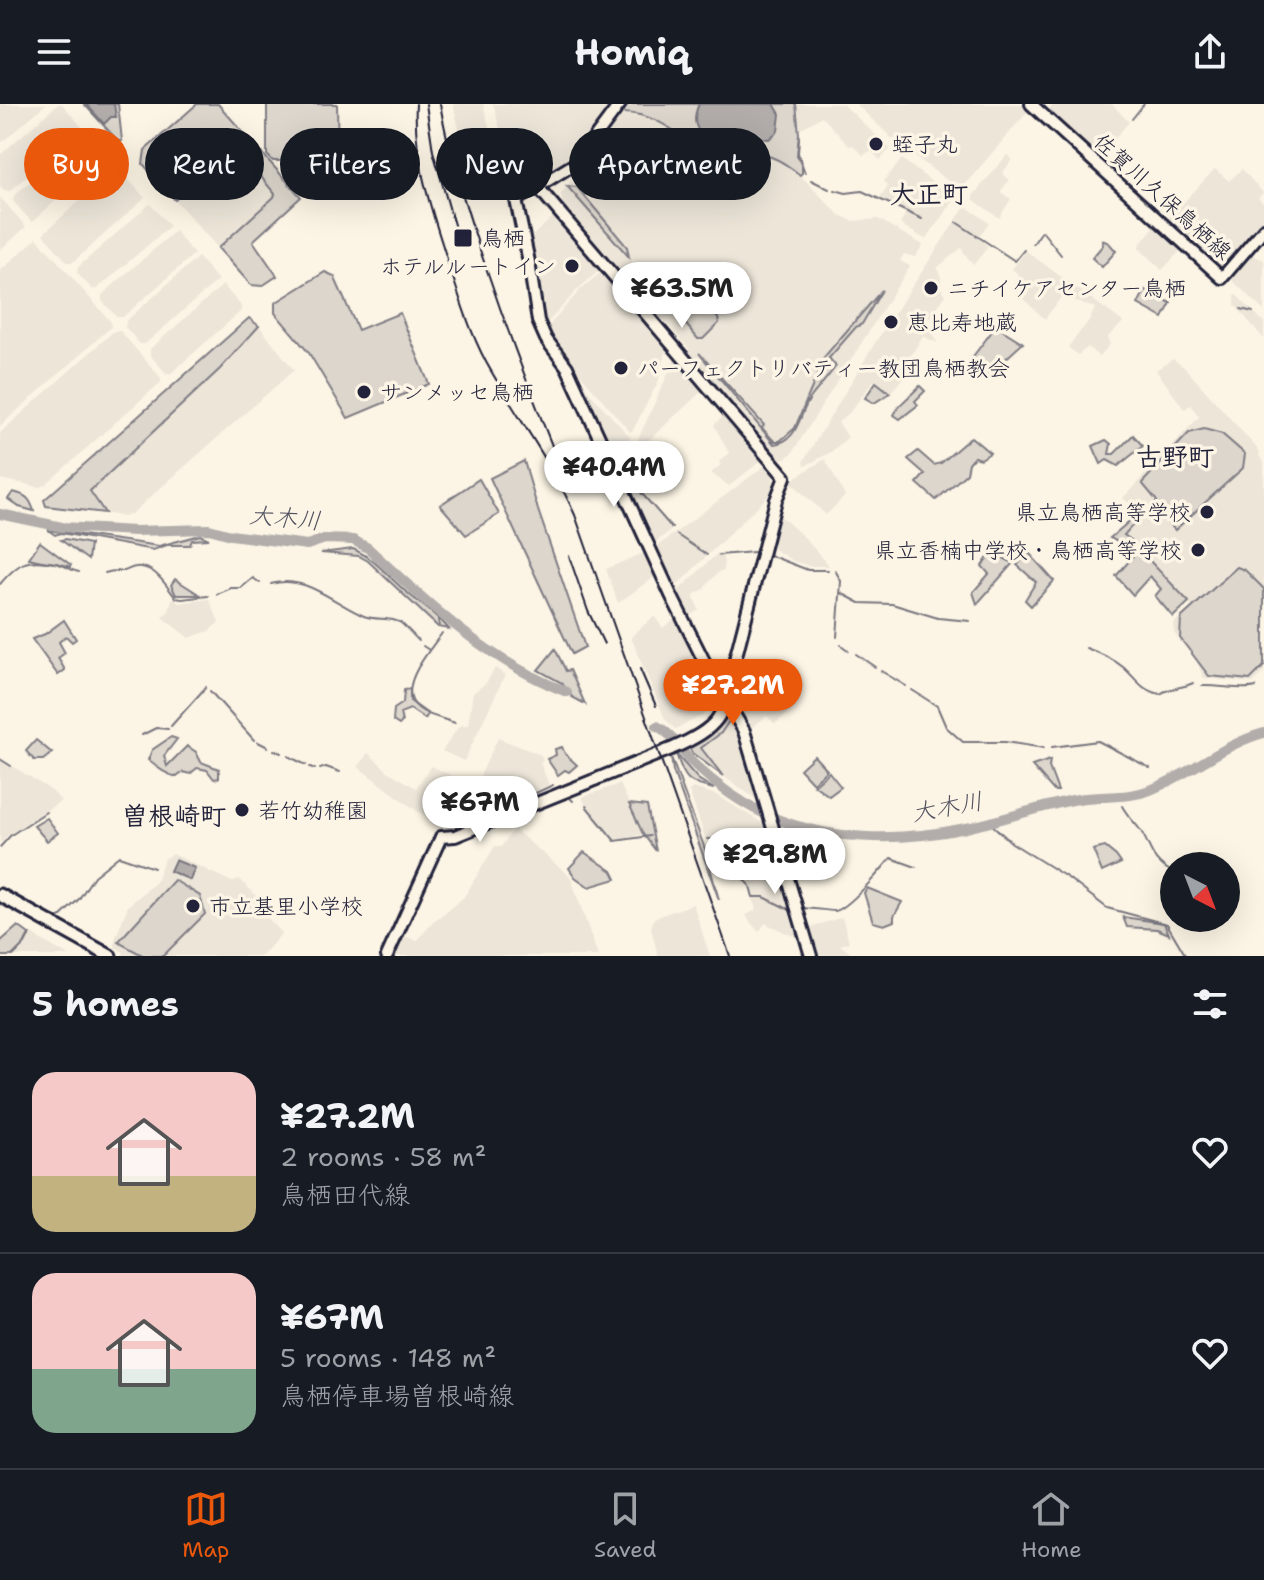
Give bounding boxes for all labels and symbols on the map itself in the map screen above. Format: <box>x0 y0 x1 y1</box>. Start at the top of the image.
street label: 佐賀川久保鳥栖線 <box>1088 127 1238 266</box>
place label: 蛭子丸 <box>892 130 958 159</box>
marker: 蛭子丸 <box>867 135 885 153</box>
district label: 大正町 <box>890 176 968 211</box>
place label: 鳥栖 <box>481 224 525 253</box>
marker: 鳥栖 <box>452 227 474 249</box>
place label: ホテルルートイン <box>380 252 556 281</box>
marker: ホテルルートイン <box>563 257 581 275</box>
pin: ¥63.5M <box>617 262 747 330</box>
place label: ニチイケアセンター鳥栖 <box>947 274 1186 303</box>
marker: ニチイケアセンター鳥栖 <box>922 279 940 297</box>
place label: 恵比寿地蔵 <box>907 308 1017 337</box>
marker: 恵比寿地蔵 <box>882 313 900 331</box>
place label: パーフェクトリバティー教団鳥栖教会 <box>637 354 1010 383</box>
marker: パーフェクトリバティー教団鳥栖教会 <box>612 359 630 377</box>
place label: サンメッセ鳥栖 <box>380 378 534 407</box>
marker: サンメッセ鳥栖 <box>355 383 373 401</box>
district label: 古野町 <box>1136 439 1214 474</box>
pin: ¥40.4M <box>549 441 679 509</box>
place label: 県立鳥栖高等学校 <box>1015 498 1191 527</box>
water label: 大木川 <box>248 499 322 537</box>
marker: 県立鳥栖高等学校 <box>1198 503 1216 521</box>
place label: 県立香楠中学校・鳥栖高等学校 <box>874 536 1182 565</box>
marker: 県立香楠中学校・鳥栖高等学校 <box>1189 541 1207 559</box>
pin: ¥27.2M <box>668 659 798 727</box>
pin: ¥67M <box>433 776 527 844</box>
water label: 大木川 <box>909 785 985 829</box>
place label: 若竹幼稚園 <box>258 796 368 825</box>
district label: 曽根崎町 <box>122 798 226 833</box>
marker: 若竹幼稚園 <box>233 801 251 819</box>
pin: ¥29.8M <box>710 828 840 896</box>
north arrow <box>1160 852 1240 932</box>
place label: 市立基里小学校 <box>209 892 363 921</box>
marker: 市立基里小学校 <box>184 897 202 915</box>

